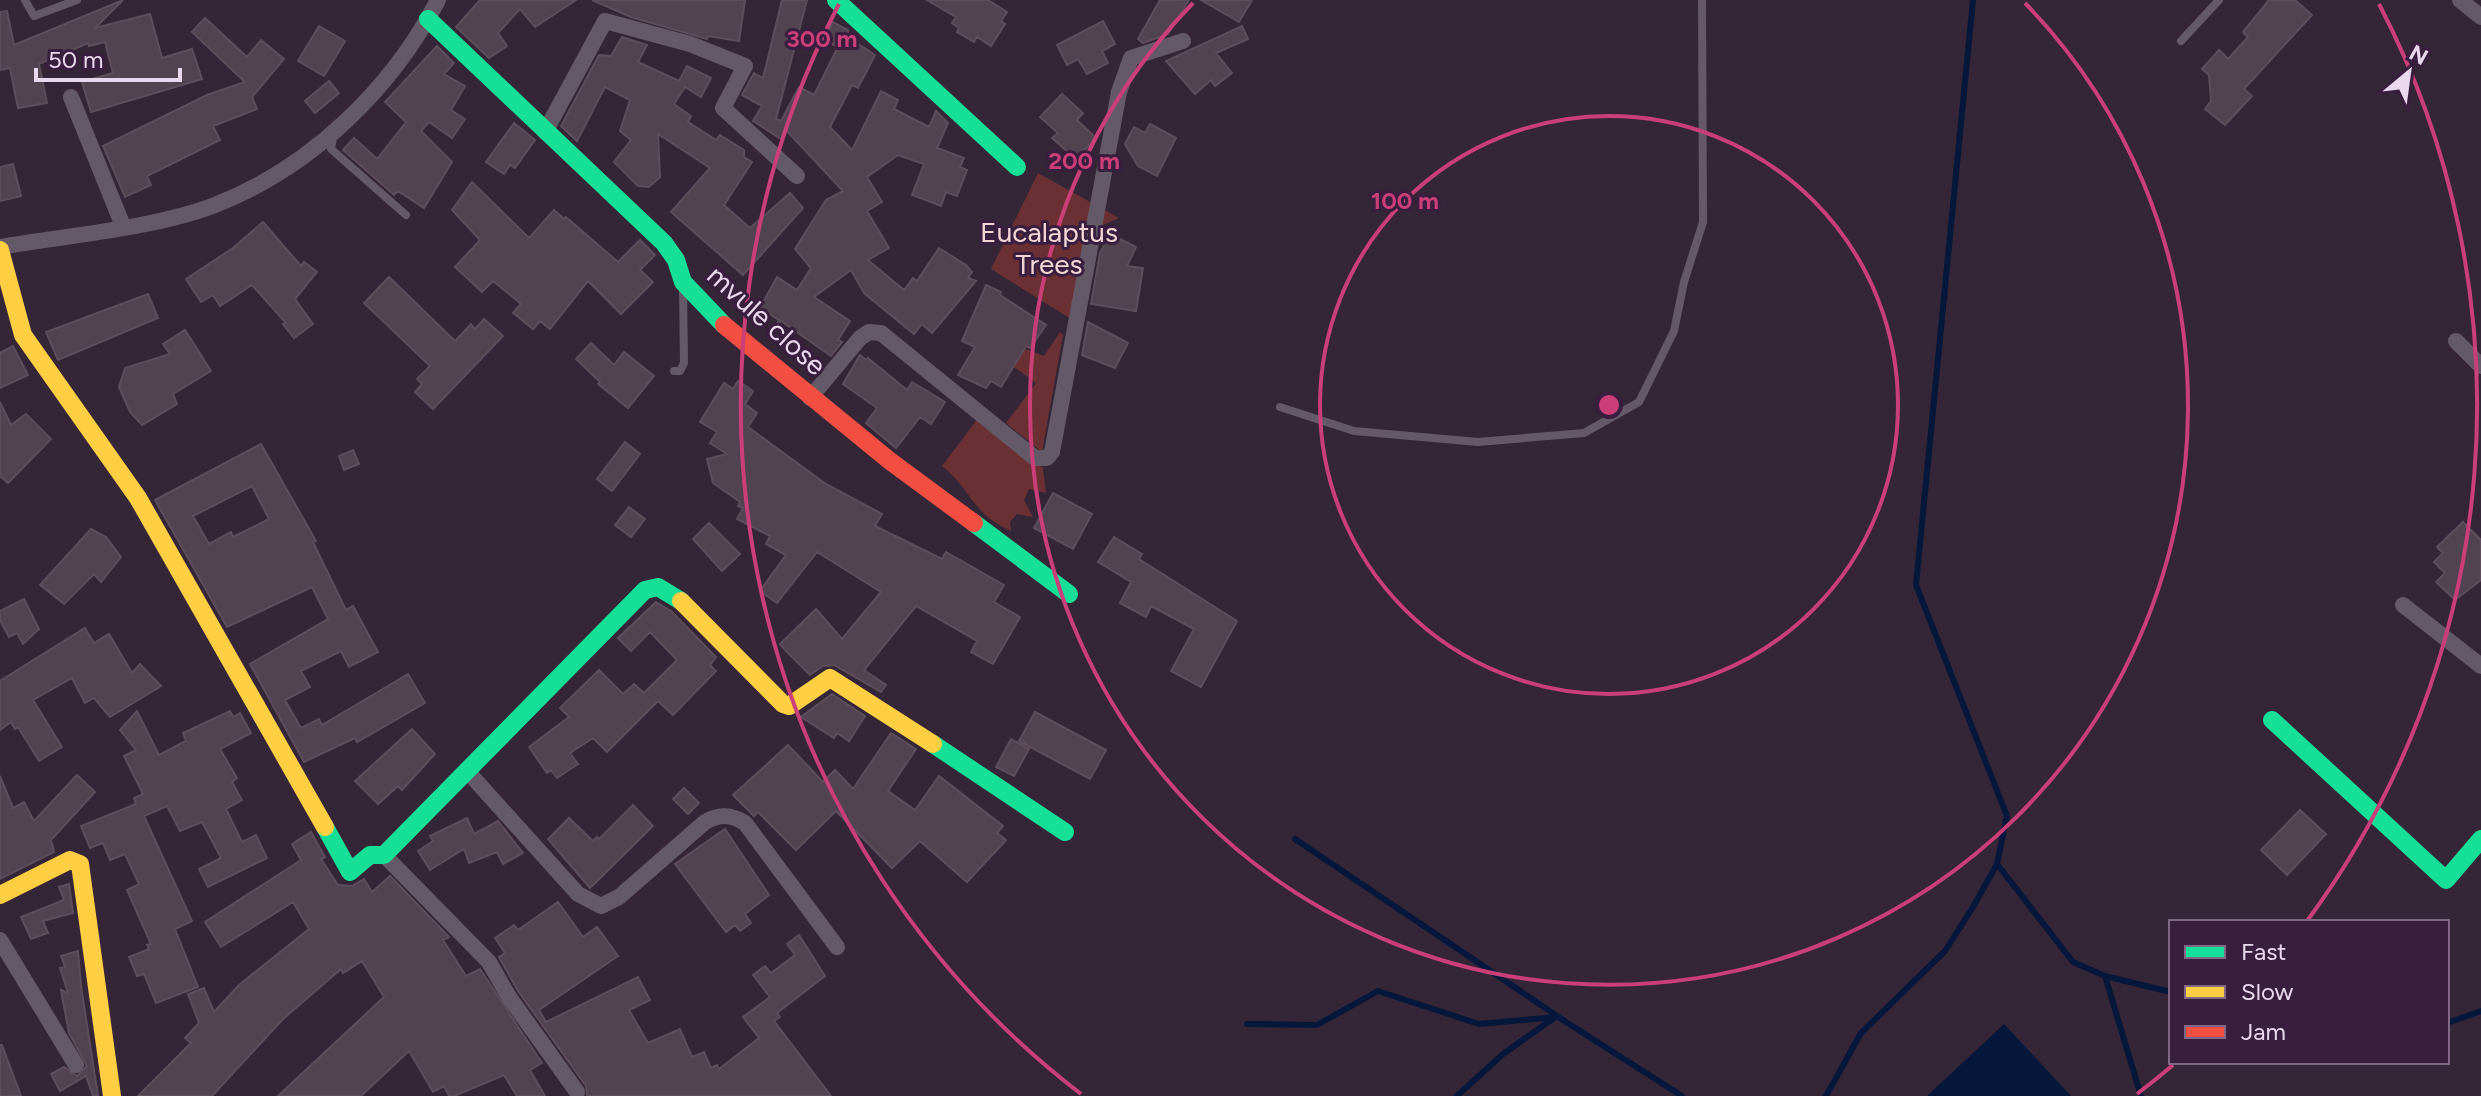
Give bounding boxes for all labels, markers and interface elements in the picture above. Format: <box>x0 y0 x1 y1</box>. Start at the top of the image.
text: 300 m <box>786 24 858 53</box>
scale bar <box>36 32 180 82</box>
north arrow <box>2369 32 2449 112</box>
text: N <box>2404 39 2432 71</box>
text: 50 m <box>48 45 104 74</box>
text: 200 m <box>1048 146 1120 175</box>
text: 100 m <box>1371 186 1439 215</box>
park label: Eucalaptus Trees <box>980 215 1118 281</box>
street label: mvule close <box>701 258 833 382</box>
centre of rings <box>1595 391 1623 419</box>
legend <box>2169 920 2449 1064</box>
text: Fast <box>2241 937 2286 966</box>
text: Slow <box>2241 977 2294 1006</box>
text: Jam <box>2241 1017 2286 1046</box>

